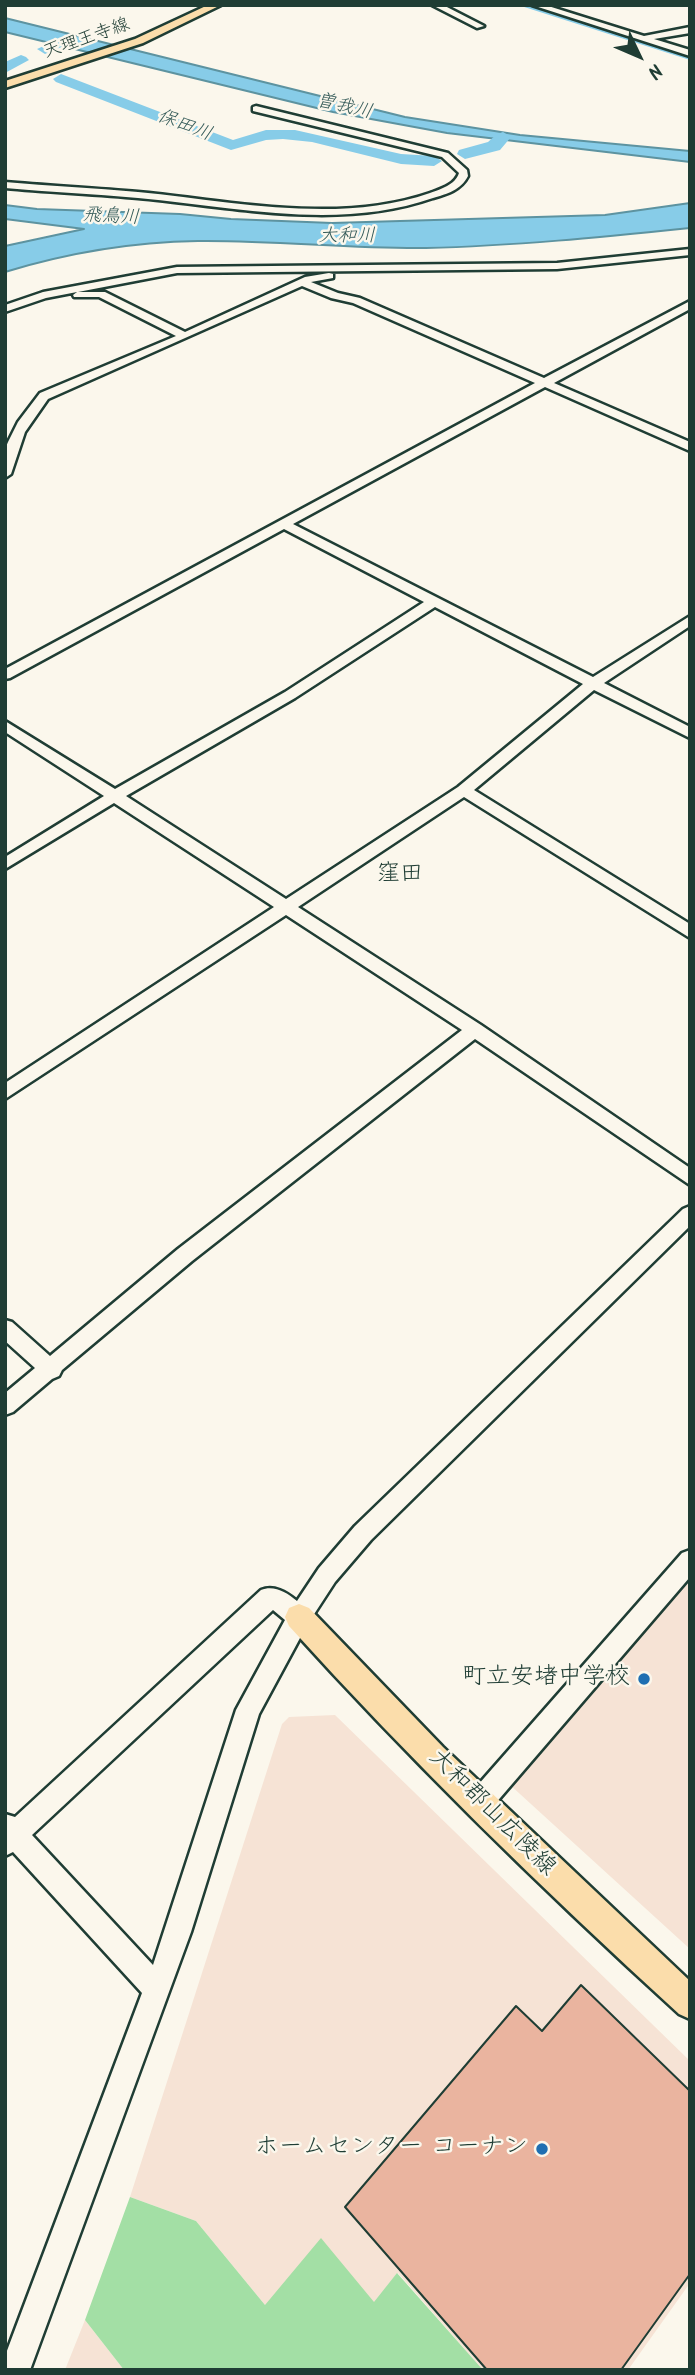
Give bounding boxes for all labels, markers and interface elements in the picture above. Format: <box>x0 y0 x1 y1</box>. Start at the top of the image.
street label: 天理王寺線 <box>41 15 133 65</box>
north arrow <box>604 21 674 91</box>
text: N <box>639 56 669 85</box>
water label: 曽我川 <box>314 90 374 126</box>
water label: 保田川 <box>153 106 215 148</box>
water label: 飛鳥川 <box>82 205 140 231</box>
water label: 大和川 <box>319 227 375 249</box>
district label: 窪田 <box>377 862 423 890</box>
place label: 町立安堵中学校 <box>462 1665 630 1693</box>
marker: 町立安堵中学校 <box>636 1671 652 1687</box>
street label: 大和郡山広陵線 <box>421 1744 561 1884</box>
place label: ホームセンター コーナン <box>254 2135 528 2163</box>
marker: ホームセンター コーナン <box>534 2141 550 2157</box>

